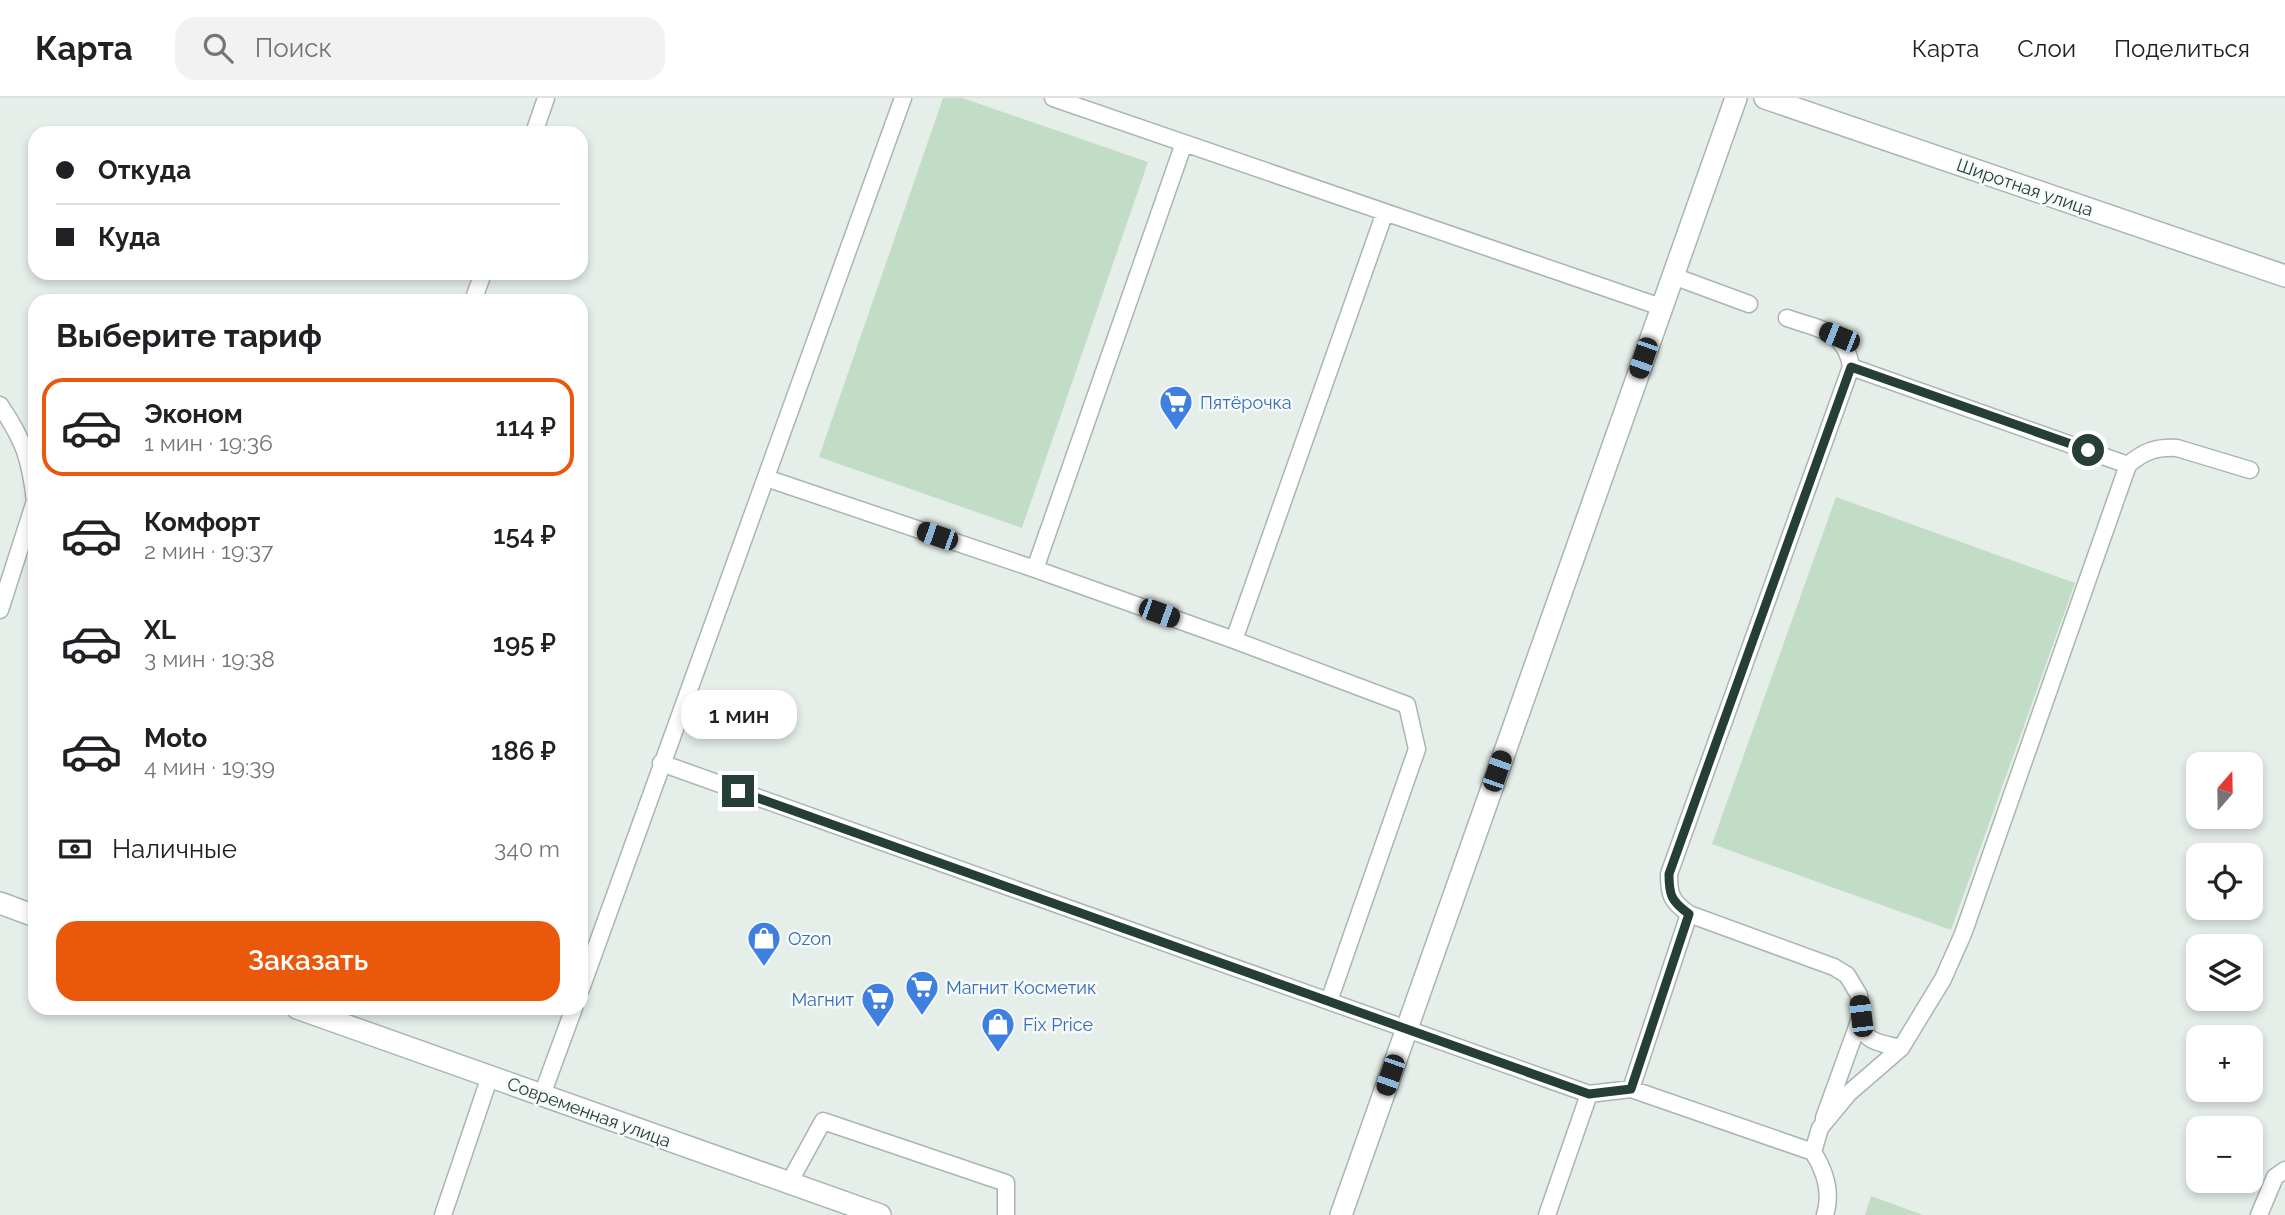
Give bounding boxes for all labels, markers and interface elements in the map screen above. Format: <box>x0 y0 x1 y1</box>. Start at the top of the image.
search box <box>175 17 665 80</box>
text: Карта <box>35 29 133 68</box>
icon: search <box>199 29 237 67</box>
text: Поиск <box>255 33 332 63</box>
text: Карта <box>1912 34 1979 63</box>
text: Слои <box>2017 34 2076 63</box>
text: Поделиться <box>2114 34 2250 63</box>
street label: Широтная улица <box>1954 154 2096 220</box>
text: Откуда <box>98 155 191 185</box>
text: Куда <box>98 222 161 252</box>
text: Выберите тариф <box>56 317 322 354</box>
car <box>1816 319 1863 355</box>
car <box>1627 335 1660 381</box>
supermarket icon: Пятёрочка <box>1157 383 1195 432</box>
place label: Пятёрочка <box>1200 392 1292 413</box>
icon: car <box>60 396 123 459</box>
text: Эконом <box>144 399 243 429</box>
text: 114 ₽ <box>495 412 556 442</box>
text: 1 мин · 19:36 <box>144 429 273 456</box>
route start <box>2072 434 2104 466</box>
icon: car <box>60 504 123 567</box>
text: Комфорт <box>144 507 260 537</box>
car <box>914 519 961 553</box>
text: 154 ₽ <box>493 520 556 550</box>
text: 2 мин · 19:37 <box>144 537 273 564</box>
car <box>1136 596 1183 630</box>
icon: car <box>60 612 123 675</box>
text: XL <box>144 615 176 645</box>
text: 195 ₽ <box>493 628 556 658</box>
text: 3 мин · 19:38 <box>144 645 275 672</box>
callout: 1 мин <box>680 690 796 738</box>
text: 1 мин <box>709 701 769 728</box>
icon: car <box>60 720 123 783</box>
text: Moto <box>144 723 207 753</box>
text: 186 ₽ <box>491 736 556 766</box>
car <box>1481 748 1514 794</box>
north arrow <box>2186 752 2263 830</box>
map controls <box>2186 752 2263 1193</box>
text: 4 мин · 19:39 <box>144 753 275 780</box>
route end <box>722 775 754 807</box>
icon: cash <box>56 830 94 868</box>
text: Наличные <box>112 834 237 864</box>
text: 340 m <box>494 835 560 862</box>
button: locate <box>2186 843 2263 920</box>
shop icon: Ozon <box>745 919 783 968</box>
button: Заказать <box>56 921 560 1001</box>
place label: Ozon <box>788 928 831 949</box>
button: layers <box>2186 934 2263 1011</box>
supermarket icon: Магнит Косметик <box>903 968 941 1017</box>
place label: Магнит Косметик <box>946 977 1096 998</box>
supermarket icon: Магнит <box>859 980 897 1029</box>
place label: Магнит <box>791 989 854 1010</box>
car <box>1849 994 1874 1038</box>
shop icon: Fix Price <box>979 1005 1017 1054</box>
place label: Fix Price <box>1023 1014 1093 1035</box>
button: + <box>2186 1025 2263 1102</box>
car <box>1374 1052 1407 1098</box>
street label: Современная улица <box>504 1073 674 1151</box>
button: − <box>2186 1116 2263 1193</box>

